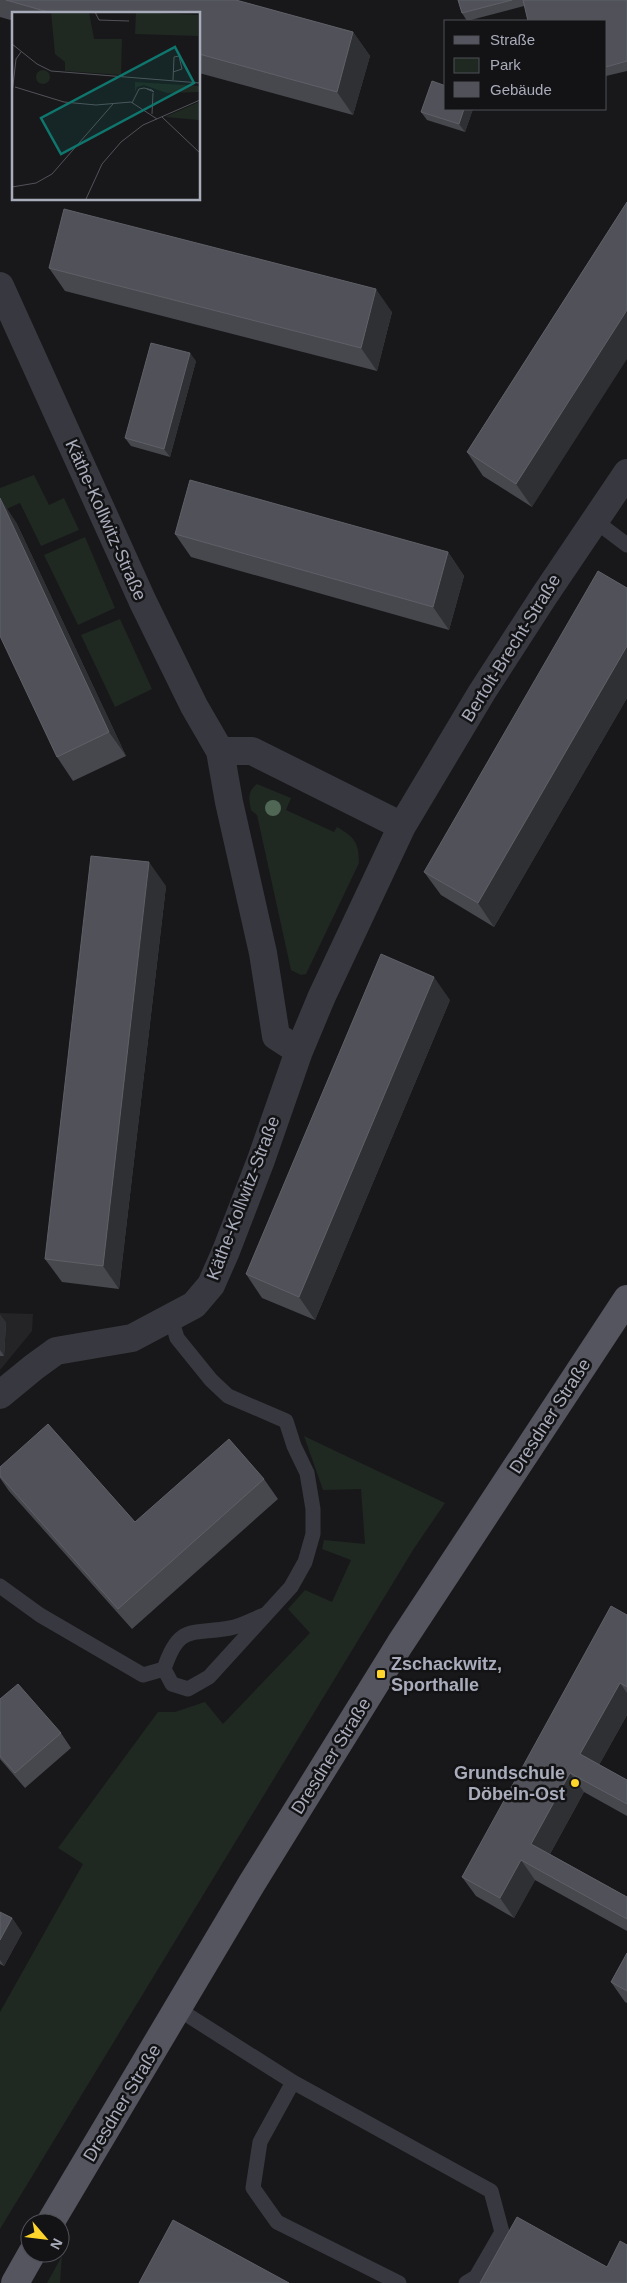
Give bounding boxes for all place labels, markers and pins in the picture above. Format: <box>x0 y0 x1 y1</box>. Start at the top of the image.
place label: Zschackwitz, Sporthalle <box>391 1654 502 1695</box>
marker: Zschackwitz, Sporthalle <box>375 1668 387 1680</box>
place label: Grundschule Döbeln-Ost <box>454 1763 565 1804</box>
marker: Grundschule Döbeln-Ost <box>569 1777 581 1789</box>

